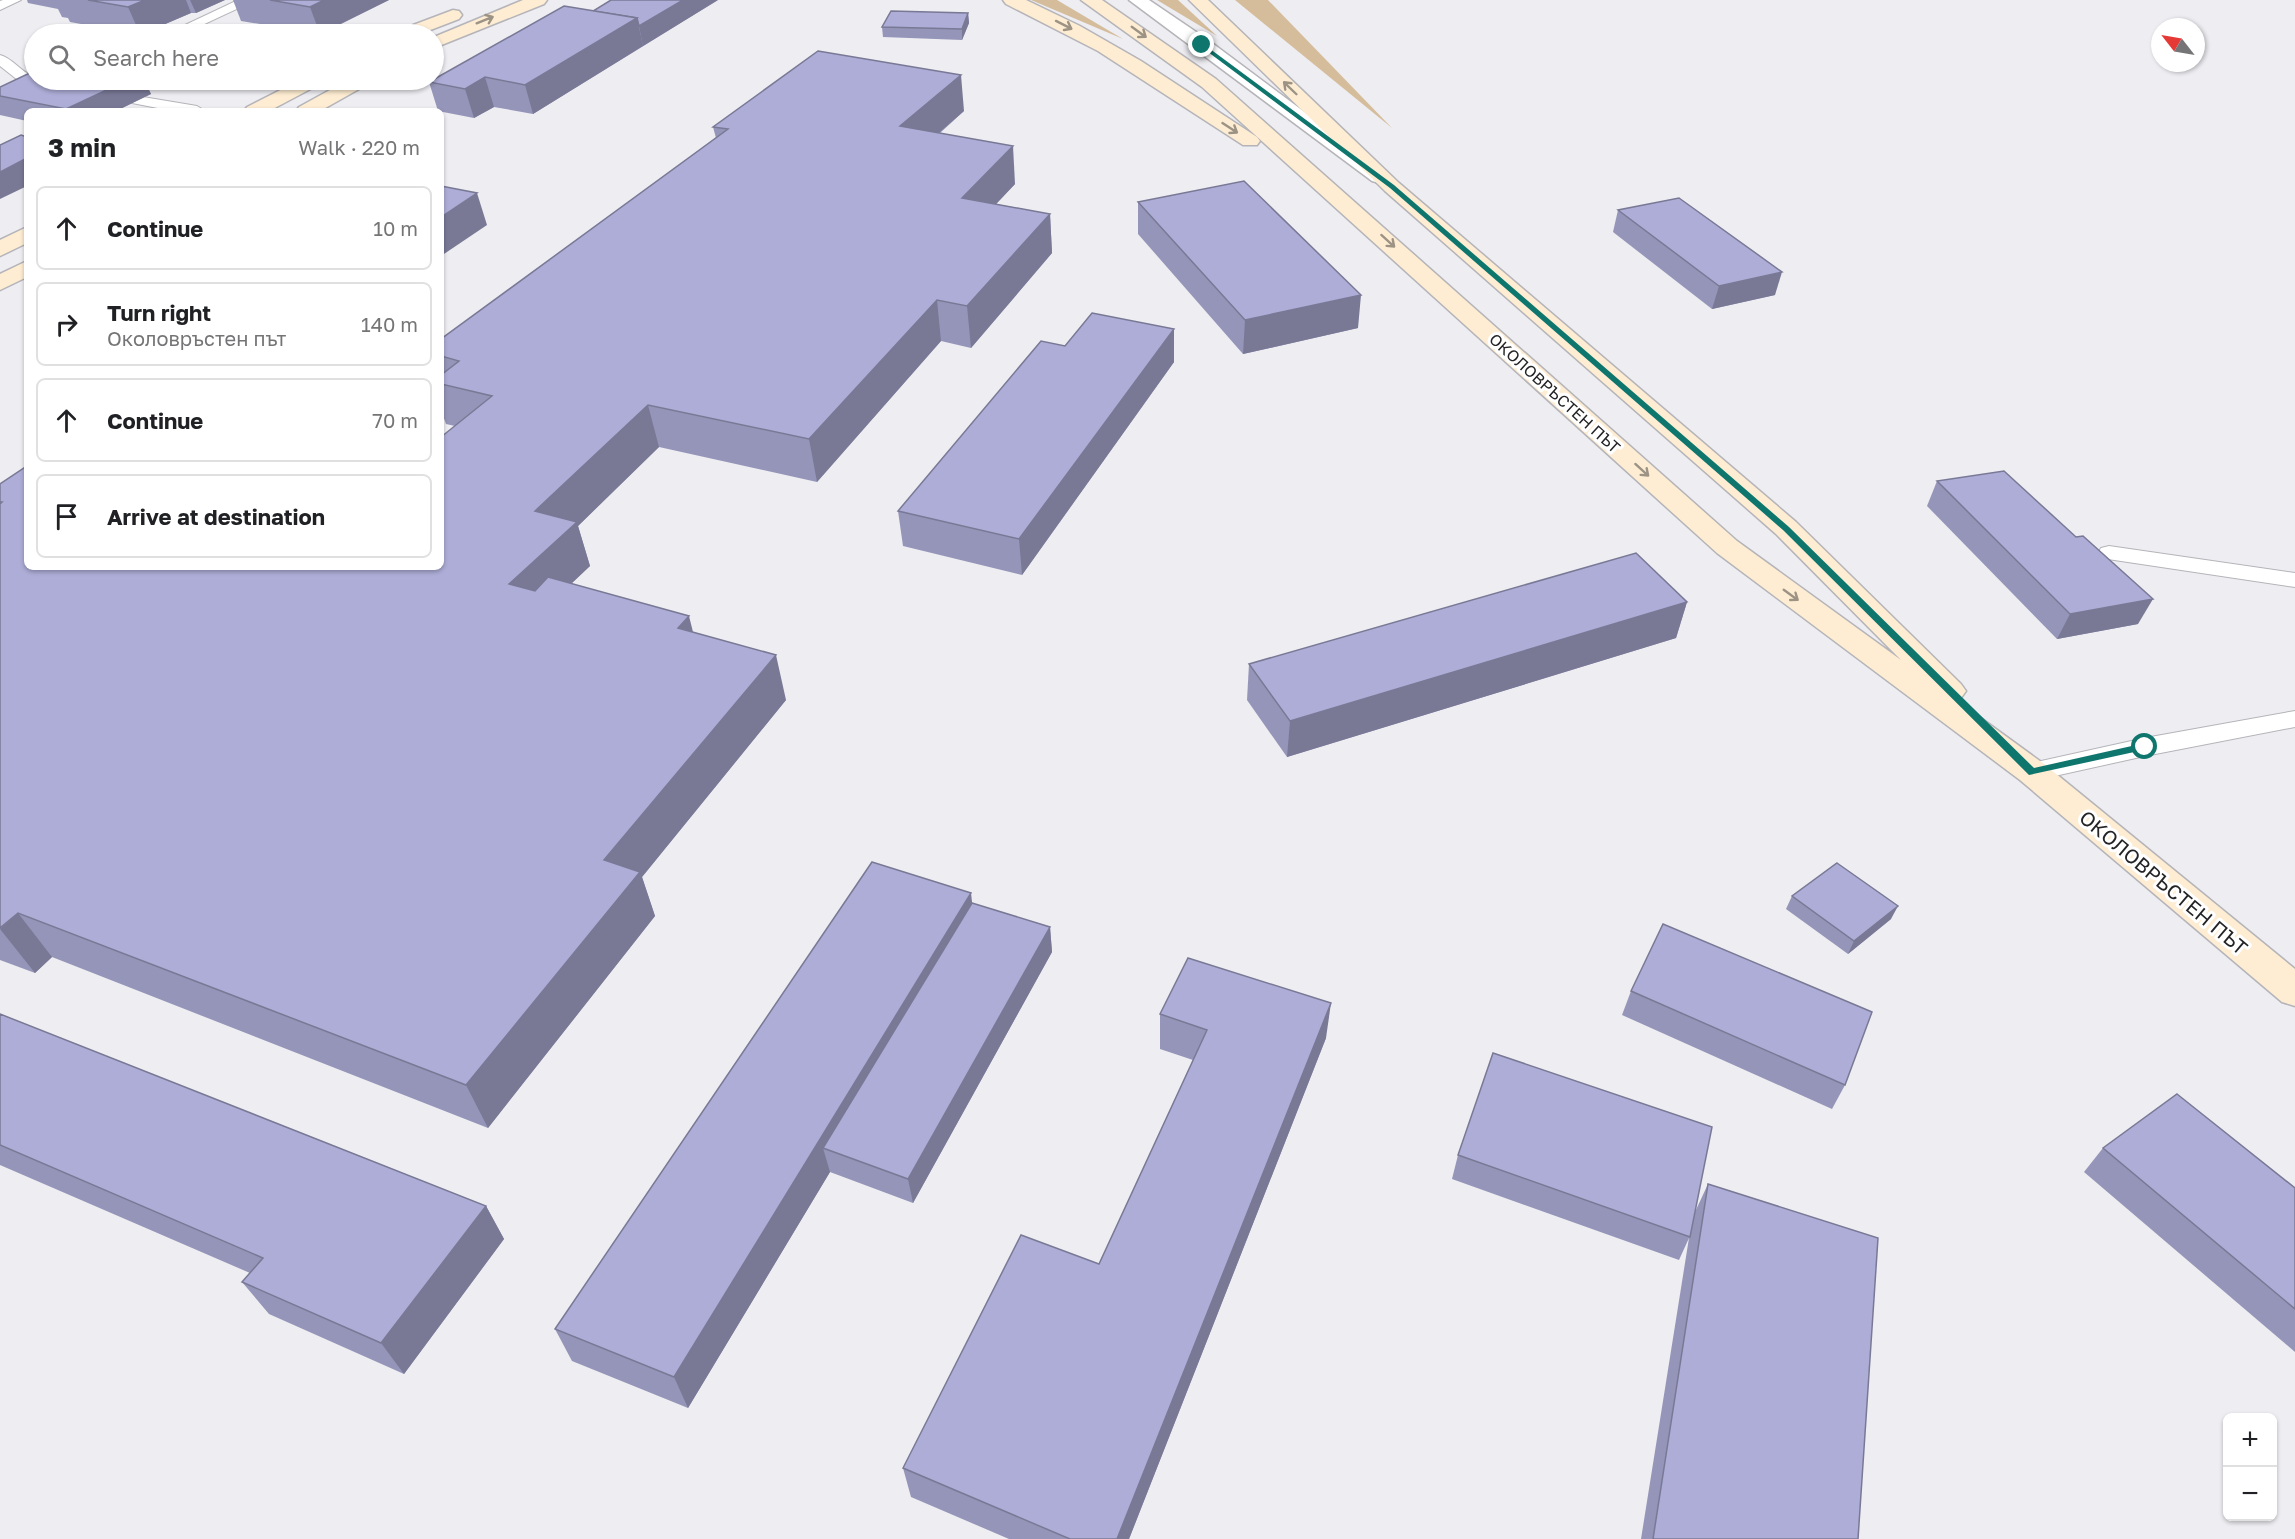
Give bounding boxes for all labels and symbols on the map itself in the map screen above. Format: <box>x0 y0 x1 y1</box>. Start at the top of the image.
one-way arrow <box>475 14 494 25</box>
north arrow <box>2151 18 2205 72</box>
one-way arrow <box>1055 20 1073 31</box>
one-way arrow <box>1130 26 1146 38</box>
route end <box>1188 31 1214 57</box>
one-way arrow <box>1282 81 1297 95</box>
one-way arrow <box>1221 122 1238 134</box>
one-way arrow <box>1380 234 1395 248</box>
street label: ОКОЛОВРЪСТЕН ПЪТ <box>1485 329 1625 457</box>
one-way arrow <box>1634 463 1649 477</box>
one-way arrow <box>1783 589 1799 601</box>
route start <box>2131 733 2157 759</box>
street label: ОКОЛОВРЪСТЕН ПЪТ <box>2075 805 2253 959</box>

